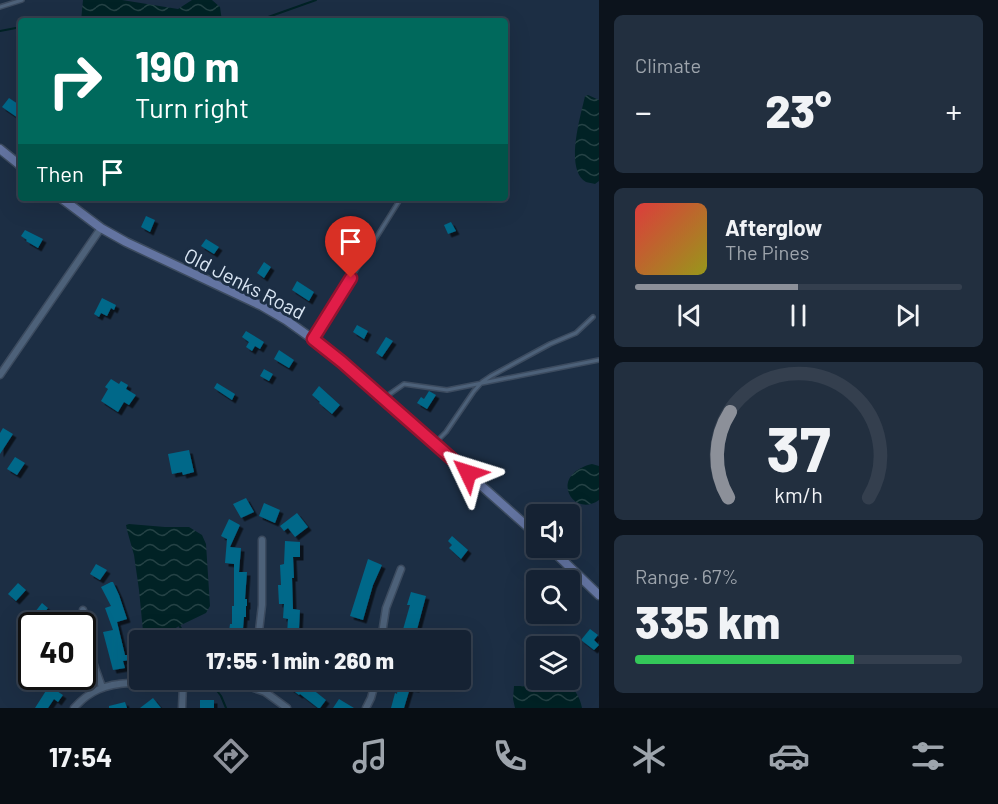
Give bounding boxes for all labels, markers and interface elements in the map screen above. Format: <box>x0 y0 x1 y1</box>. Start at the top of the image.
text: 190 m <box>135 40 240 90</box>
icon: right <box>36 42 114 120</box>
text: Climate <box>635 53 701 77</box>
text: 23° <box>765 83 832 137</box>
text: Turn right <box>135 91 249 123</box>
text: − <box>635 91 652 131</box>
text: + <box>945 91 962 131</box>
icon: arrive <box>96 156 129 189</box>
text: Then <box>36 160 84 186</box>
text: Afterglow <box>725 214 822 240</box>
pin <box>325 216 376 278</box>
icon: arrive <box>334 225 367 258</box>
text: The Pines <box>725 240 809 264</box>
street label: Old Jenks Road <box>180 242 310 324</box>
icon: previous <box>673 299 706 332</box>
icon: pause <box>782 299 815 332</box>
icon: next <box>891 299 924 332</box>
text: 37 <box>766 410 831 484</box>
position arrow <box>436 441 500 505</box>
text: km/h <box>774 482 823 507</box>
map controls <box>526 504 580 690</box>
button: sound <box>526 504 580 558</box>
text: Range · 67% <box>635 564 739 588</box>
button: search <box>526 570 580 624</box>
text: 335 km <box>635 594 780 648</box>
speed limit sign: 40 <box>18 612 96 690</box>
button: layers <box>526 636 580 690</box>
text: 17:55 · 1 min · 260 m <box>206 647 394 673</box>
icon: directions <box>210 735 252 777</box>
icon: music <box>349 735 391 777</box>
icon: phone <box>489 735 531 777</box>
icon: climate <box>628 735 670 777</box>
icon: car <box>768 735 810 777</box>
icon: filters <box>907 735 949 777</box>
text: 17:54 <box>49 740 112 772</box>

